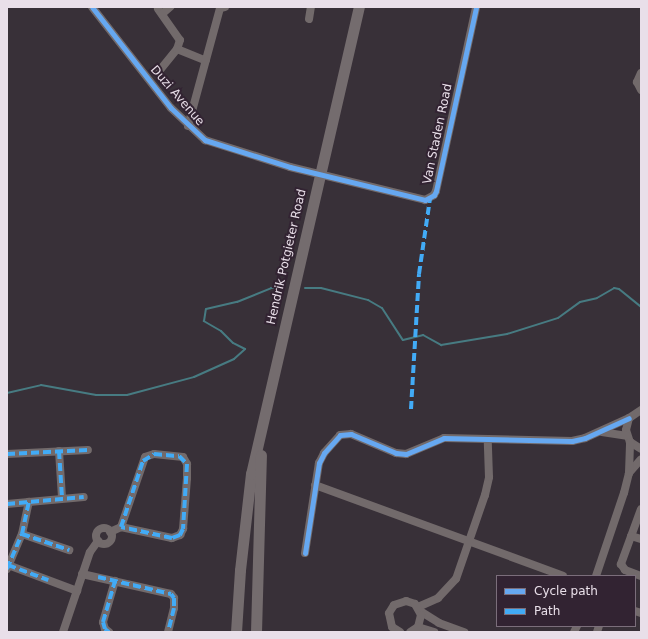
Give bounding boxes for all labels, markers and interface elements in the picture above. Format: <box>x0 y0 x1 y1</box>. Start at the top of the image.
street label: Duzi Avenue <box>147 63 207 129</box>
street label: Van Staden Road <box>420 82 456 186</box>
street label: Hendrik Potgieter Road <box>264 188 310 326</box>
legend <box>496 575 636 627</box>
text: Cycle path <box>534 584 598 598</box>
text: Path <box>534 604 560 618</box>

